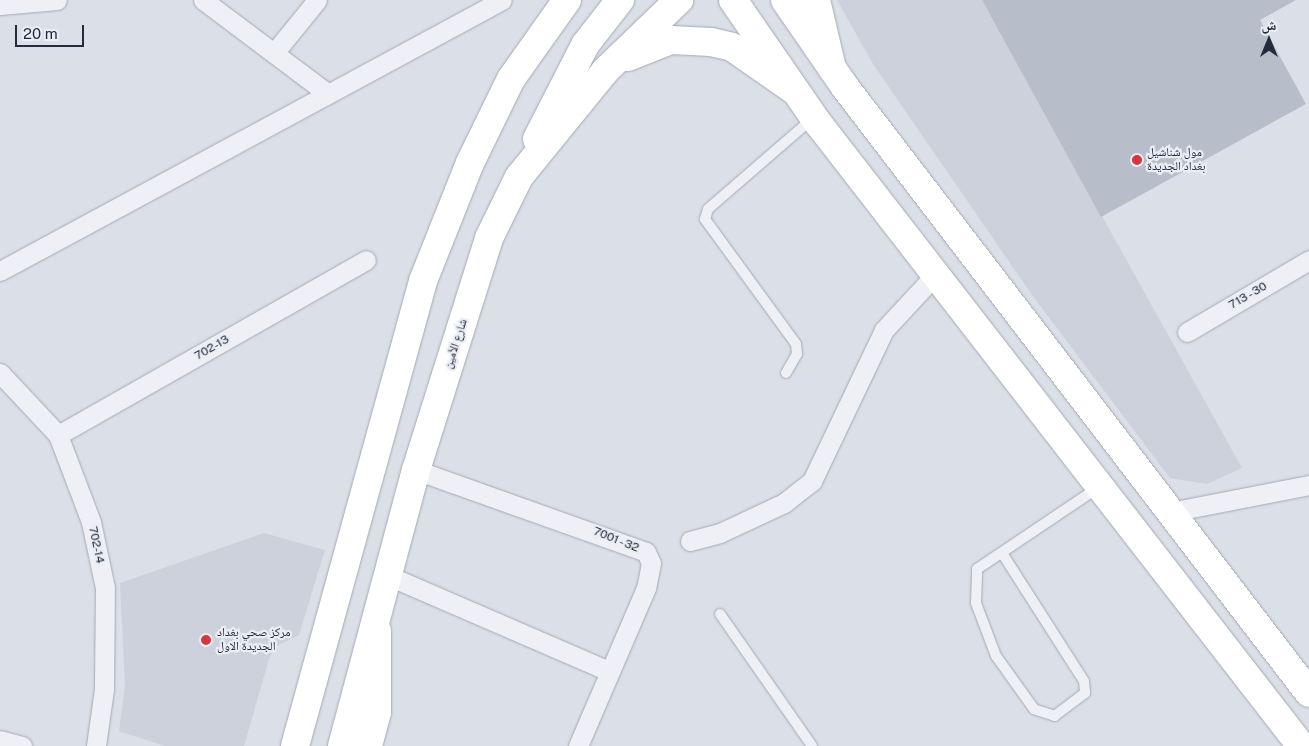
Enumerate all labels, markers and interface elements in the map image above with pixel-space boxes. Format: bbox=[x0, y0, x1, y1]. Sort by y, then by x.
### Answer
scale bar bbox=[18, 15, 86, 47]
north arrow bbox=[1244, 15, 1294, 65]
text: ش bbox=[1262, 17, 1276, 33]
text: 20 m bbox=[23, 25, 58, 42]
place label: مول شناشيل بغداد الجديدة bbox=[1147, 146, 1205, 174]
marker: مول شناشيل بغداد الجديدة bbox=[1131, 154, 1143, 166]
street label: 713 - 30 bbox=[1225, 278, 1271, 314]
street label: شارع الأمين bbox=[441, 317, 471, 371]
street label: 702-13 bbox=[192, 332, 232, 364]
street label: 7001 - 32 bbox=[589, 524, 643, 556]
street label: 702-14 bbox=[85, 525, 107, 565]
place label: مركز صحي بغداد الجديدة الاول bbox=[217, 626, 290, 654]
marker: مركز صحي بغداد الجديدة الاول bbox=[199, 633, 213, 647]

